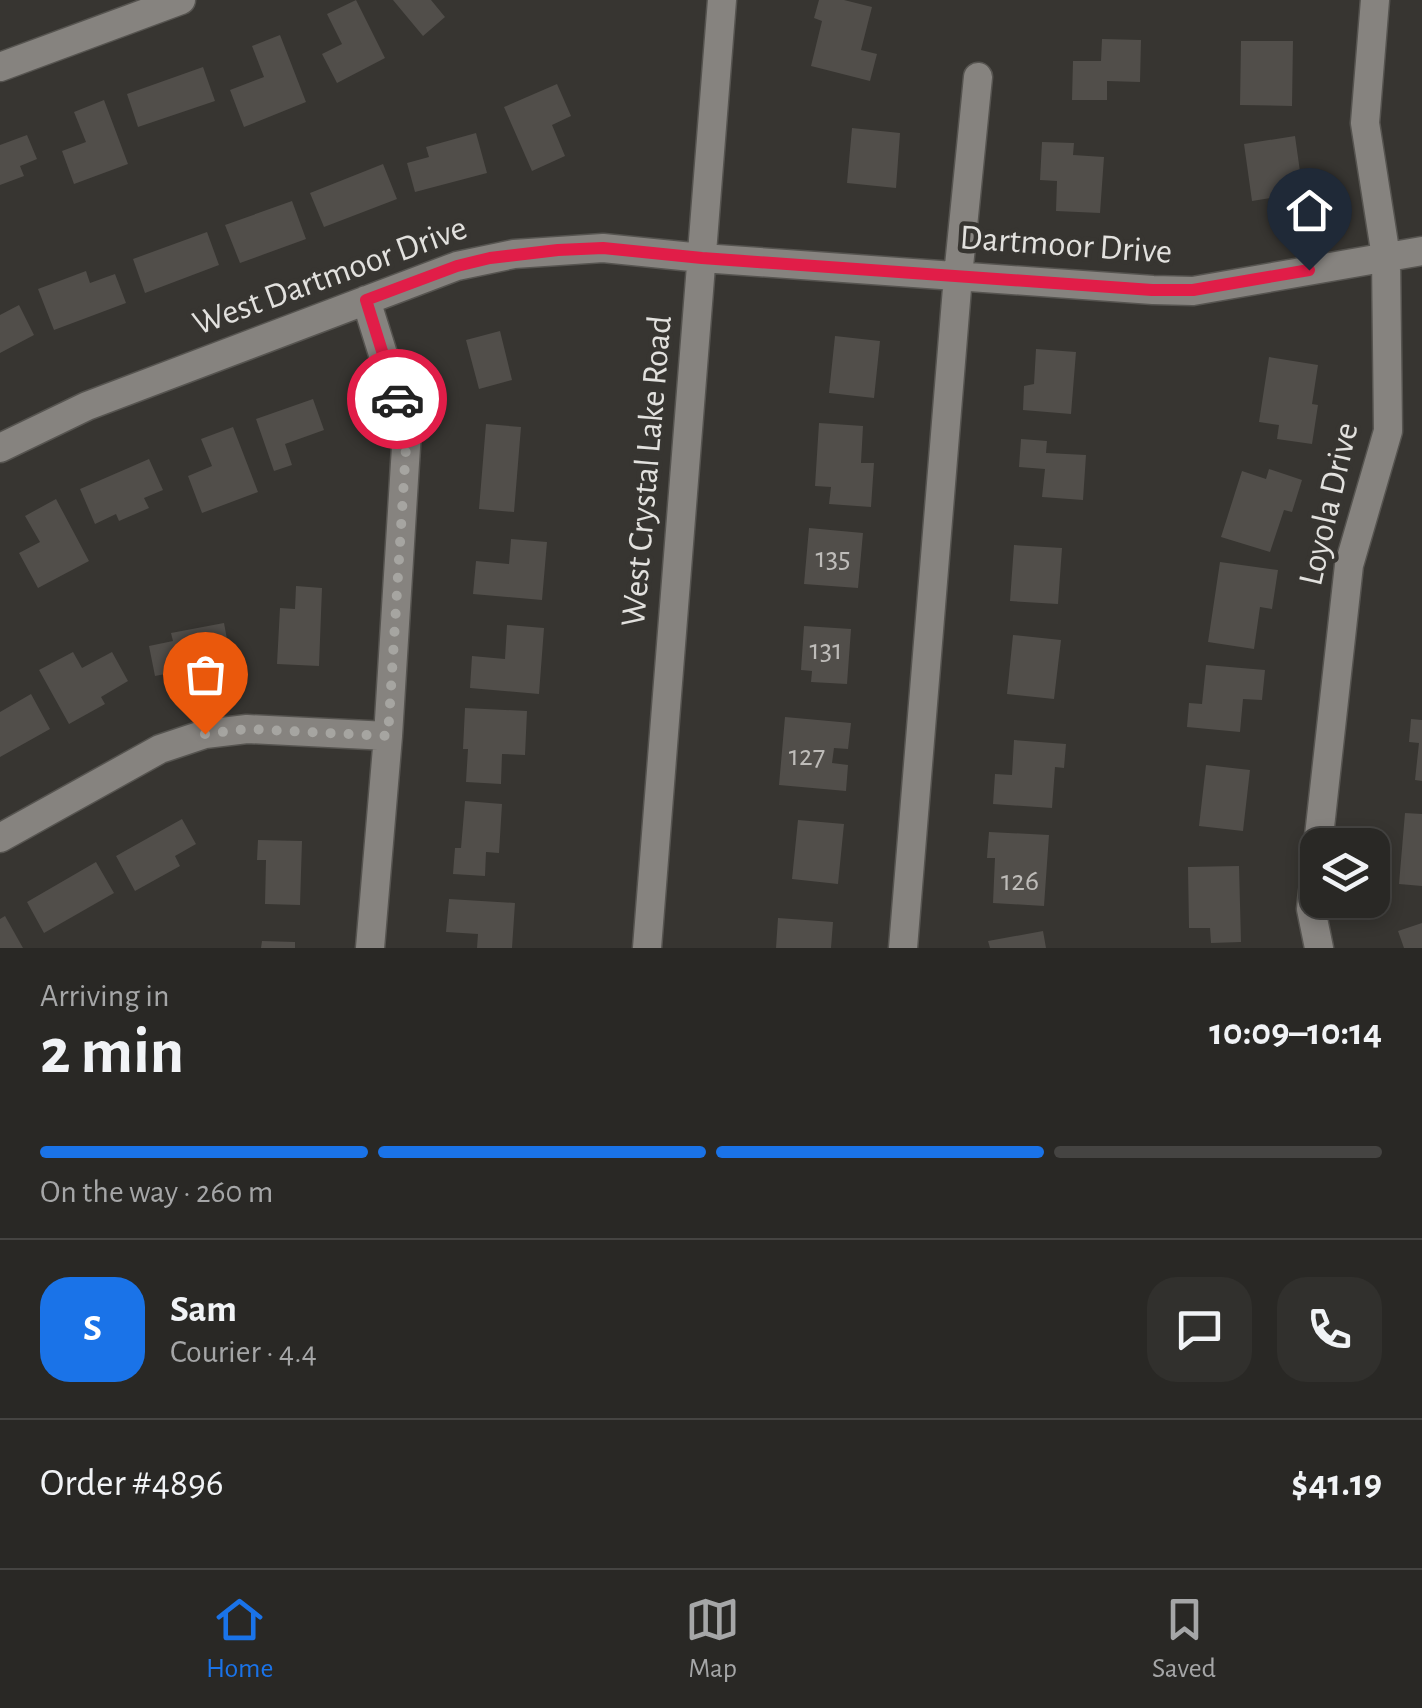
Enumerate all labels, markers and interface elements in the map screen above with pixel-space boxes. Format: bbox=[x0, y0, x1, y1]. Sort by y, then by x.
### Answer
pin bbox=[1267, 168, 1352, 271]
icon: home bbox=[1282, 183, 1337, 238]
street label: West Dartmoor Drive bbox=[188, 210, 472, 342]
street label: Dartmoor Drive bbox=[959, 220, 1173, 270]
street label: West Crystal Lake Road bbox=[616, 314, 678, 628]
courier bbox=[347, 349, 447, 449]
icon: car bbox=[370, 372, 425, 427]
street label: Loyola Drive bbox=[1293, 419, 1365, 589]
house number: 135 bbox=[815, 543, 851, 573]
pin bbox=[163, 632, 248, 735]
house number: 131 bbox=[810, 635, 843, 665]
icon: bag bbox=[178, 647, 233, 702]
house number: 127 bbox=[789, 741, 825, 771]
map controls bbox=[1300, 828, 1390, 918]
button: layers bbox=[1300, 828, 1390, 918]
house number: 126 bbox=[1001, 866, 1039, 896]
text: Arriving in bbox=[40, 980, 169, 1012]
text: 10:09–10:14 bbox=[1209, 1014, 1382, 1052]
text: 2 min bbox=[40, 1020, 184, 1085]
text: On the way · 260 m bbox=[40, 1176, 273, 1208]
button: chat bbox=[1147, 1277, 1252, 1382]
button: phone bbox=[1277, 1277, 1382, 1382]
text: Sam bbox=[170, 1291, 237, 1329]
text: S bbox=[83, 1310, 102, 1348]
text: Courier · 4.4 bbox=[170, 1336, 317, 1368]
text: Order #4896 bbox=[40, 1465, 224, 1503]
text: $41.19 bbox=[1291, 1465, 1382, 1503]
tab: Home bbox=[206, 1592, 273, 1686]
tab: Map bbox=[685, 1592, 740, 1686]
tab: Saved bbox=[1152, 1592, 1216, 1686]

